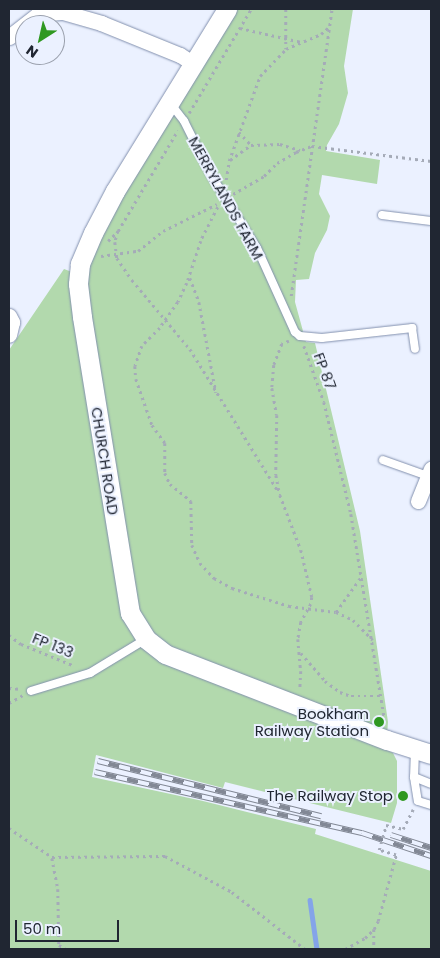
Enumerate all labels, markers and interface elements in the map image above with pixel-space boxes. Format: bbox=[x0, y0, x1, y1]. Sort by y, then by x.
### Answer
north arrow bbox=[15, 15, 65, 65]
text: N bbox=[22, 40, 42, 63]
street label: MERRYLANDS FARM bbox=[185, 133, 267, 263]
street label: FP 87 bbox=[310, 350, 340, 392]
street label: CHURCH ROAD bbox=[88, 406, 122, 516]
street label: FP 133 bbox=[30, 629, 76, 661]
place label: Bookham Railway Station bbox=[255, 704, 369, 739]
marker: Bookham Railway Station bbox=[373, 716, 385, 728]
place label: The Railway Stop bbox=[266, 787, 393, 805]
marker: The Railway Stop bbox=[397, 790, 409, 802]
scale bar bbox=[18, 910, 121, 942]
text: 50 m bbox=[23, 918, 61, 939]

